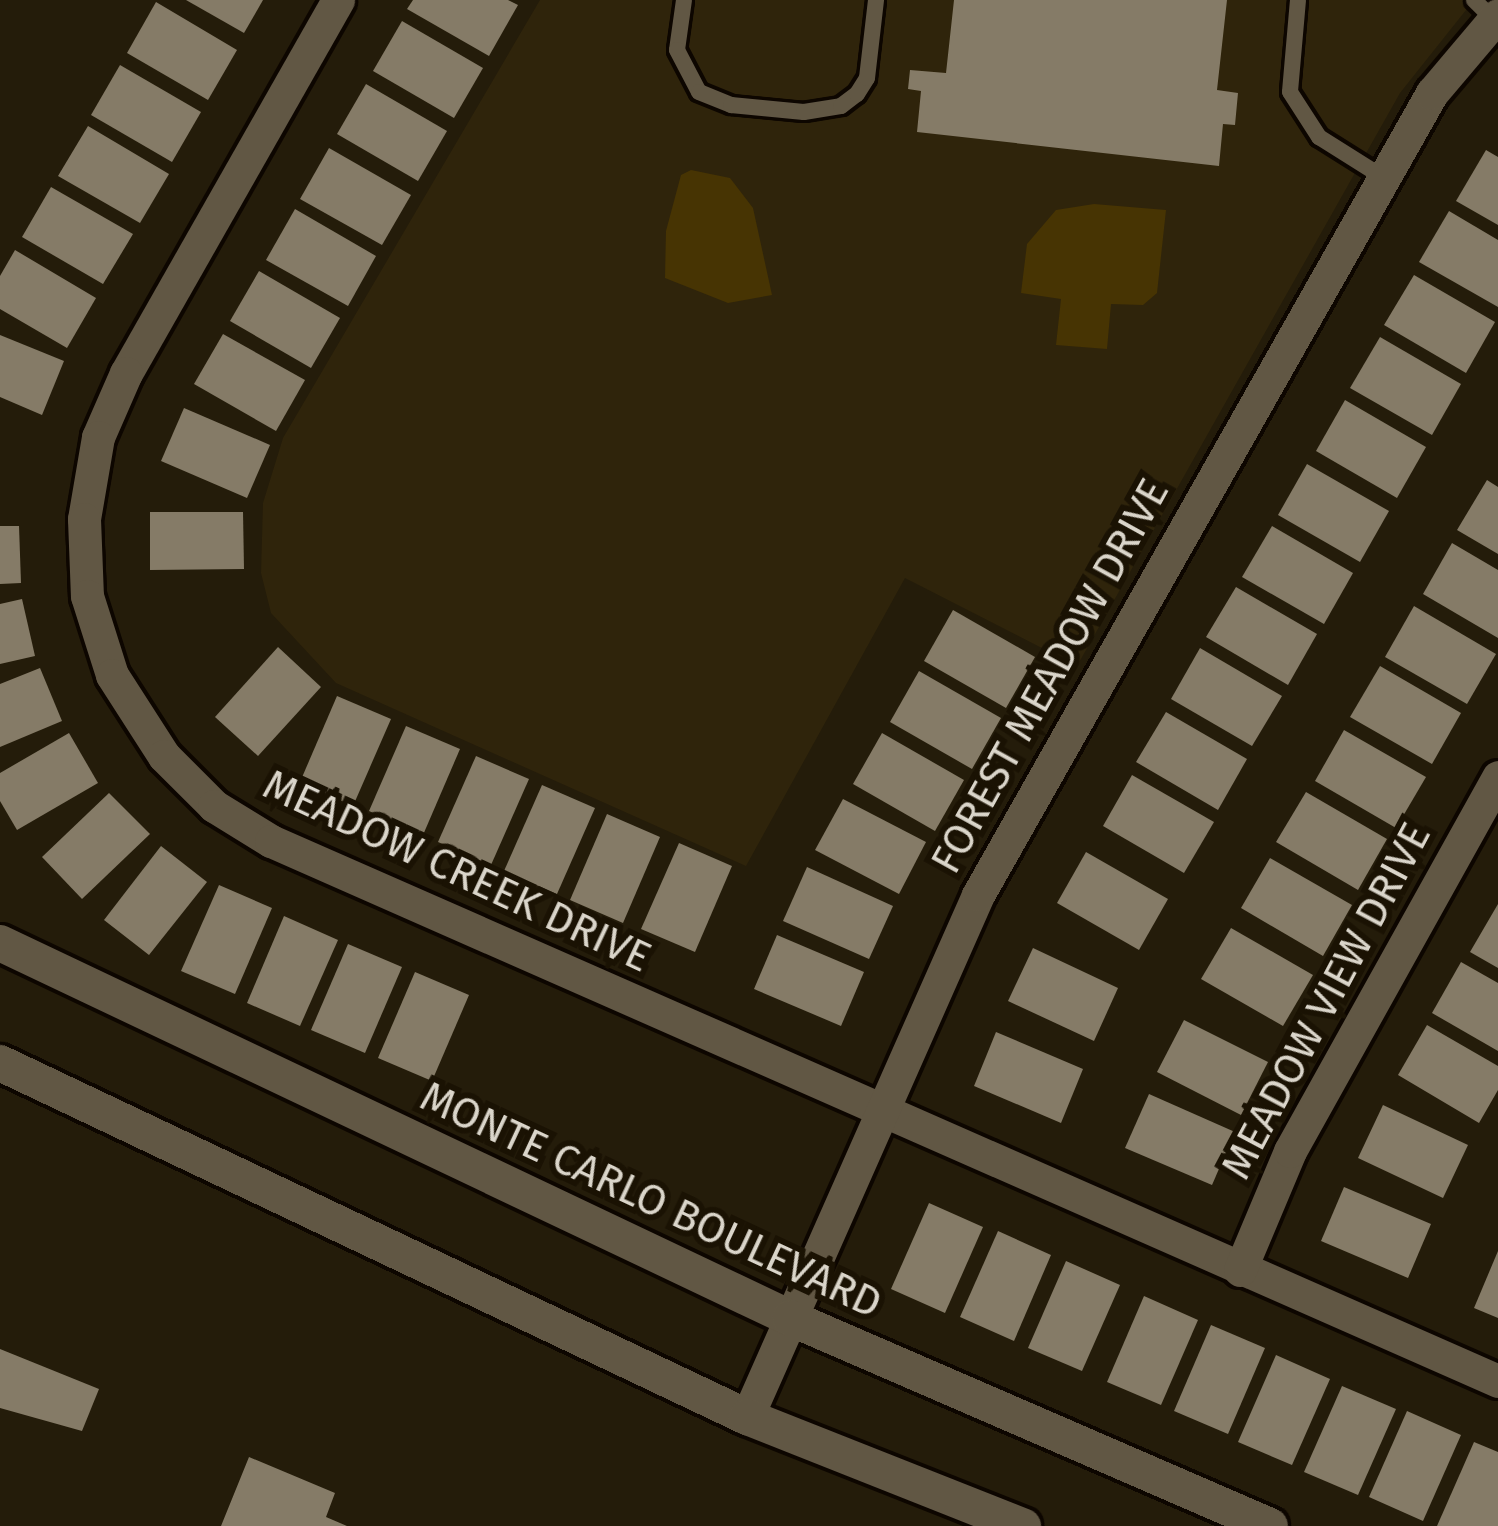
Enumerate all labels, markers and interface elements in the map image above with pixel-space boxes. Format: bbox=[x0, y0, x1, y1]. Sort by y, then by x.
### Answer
street label: FOREST MEADOW DRIVE bbox=[921, 470, 1179, 882]
street label: MEADOW CREEK DRIVE bbox=[255, 759, 659, 983]
street label: MEADOW VIEW DRIVE bbox=[1211, 814, 1441, 1188]
street label: MONTE CARLO BOULEVARD bbox=[413, 1071, 889, 1329]

